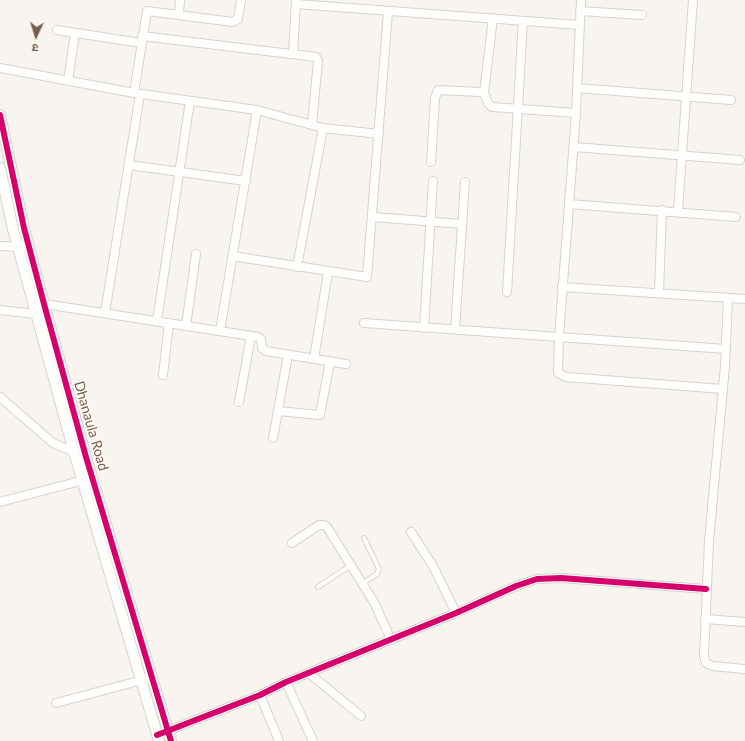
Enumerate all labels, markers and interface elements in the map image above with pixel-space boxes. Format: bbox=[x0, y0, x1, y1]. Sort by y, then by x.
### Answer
north arrow bbox=[16, 16, 56, 56]
text: उ bbox=[31, 42, 39, 55]
street label: Dhanaula Road bbox=[70, 379, 112, 473]

